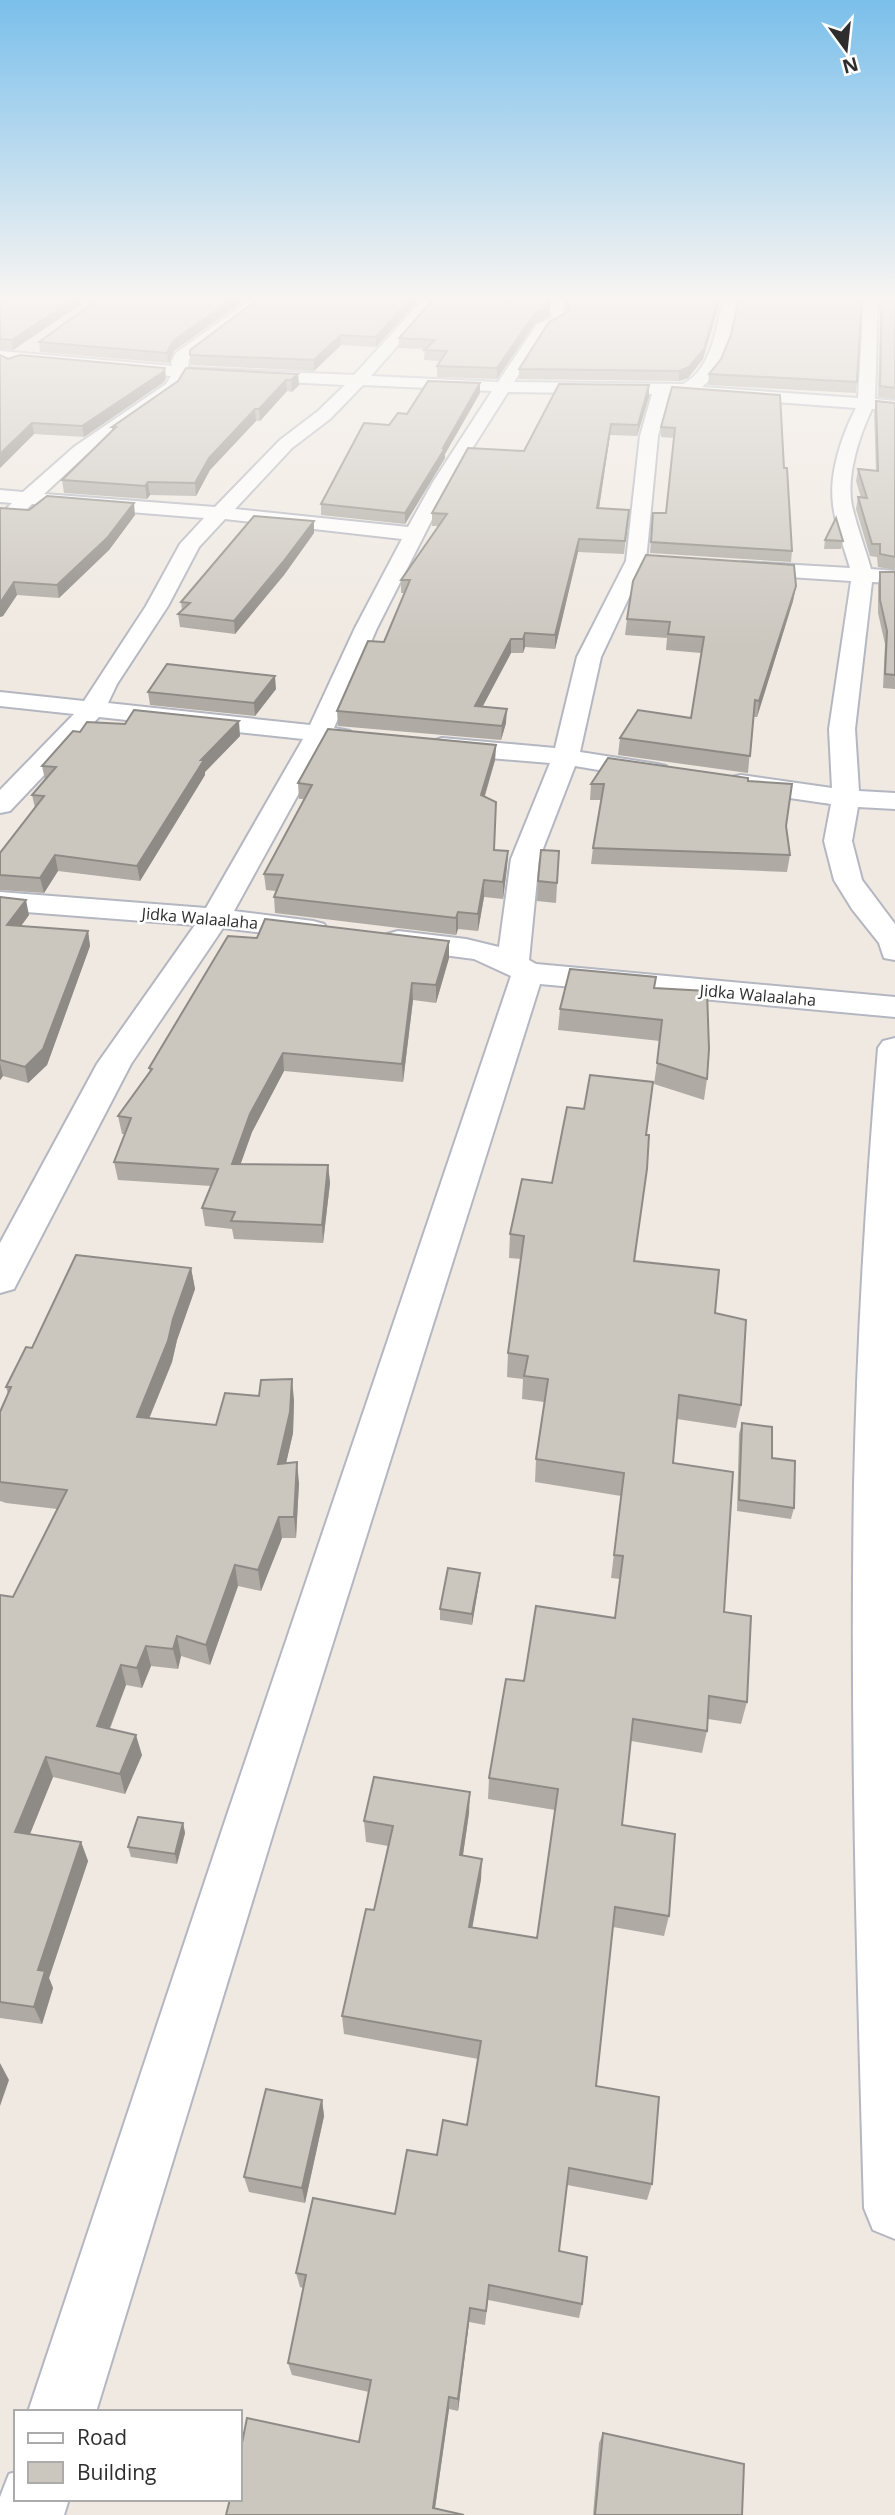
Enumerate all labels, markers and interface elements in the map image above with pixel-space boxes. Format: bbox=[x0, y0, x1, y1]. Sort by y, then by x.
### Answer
north arrow bbox=[811, 14, 881, 84]
text: N bbox=[840, 51, 861, 80]
street label: Jidka Walaalaha bbox=[139, 902, 259, 934]
street label: Jidka Walaalaha bbox=[697, 979, 817, 1011]
legend bbox=[14, 2410, 242, 2501]
text: Road bbox=[77, 2423, 127, 2451]
text: Building bbox=[77, 2458, 156, 2486]

